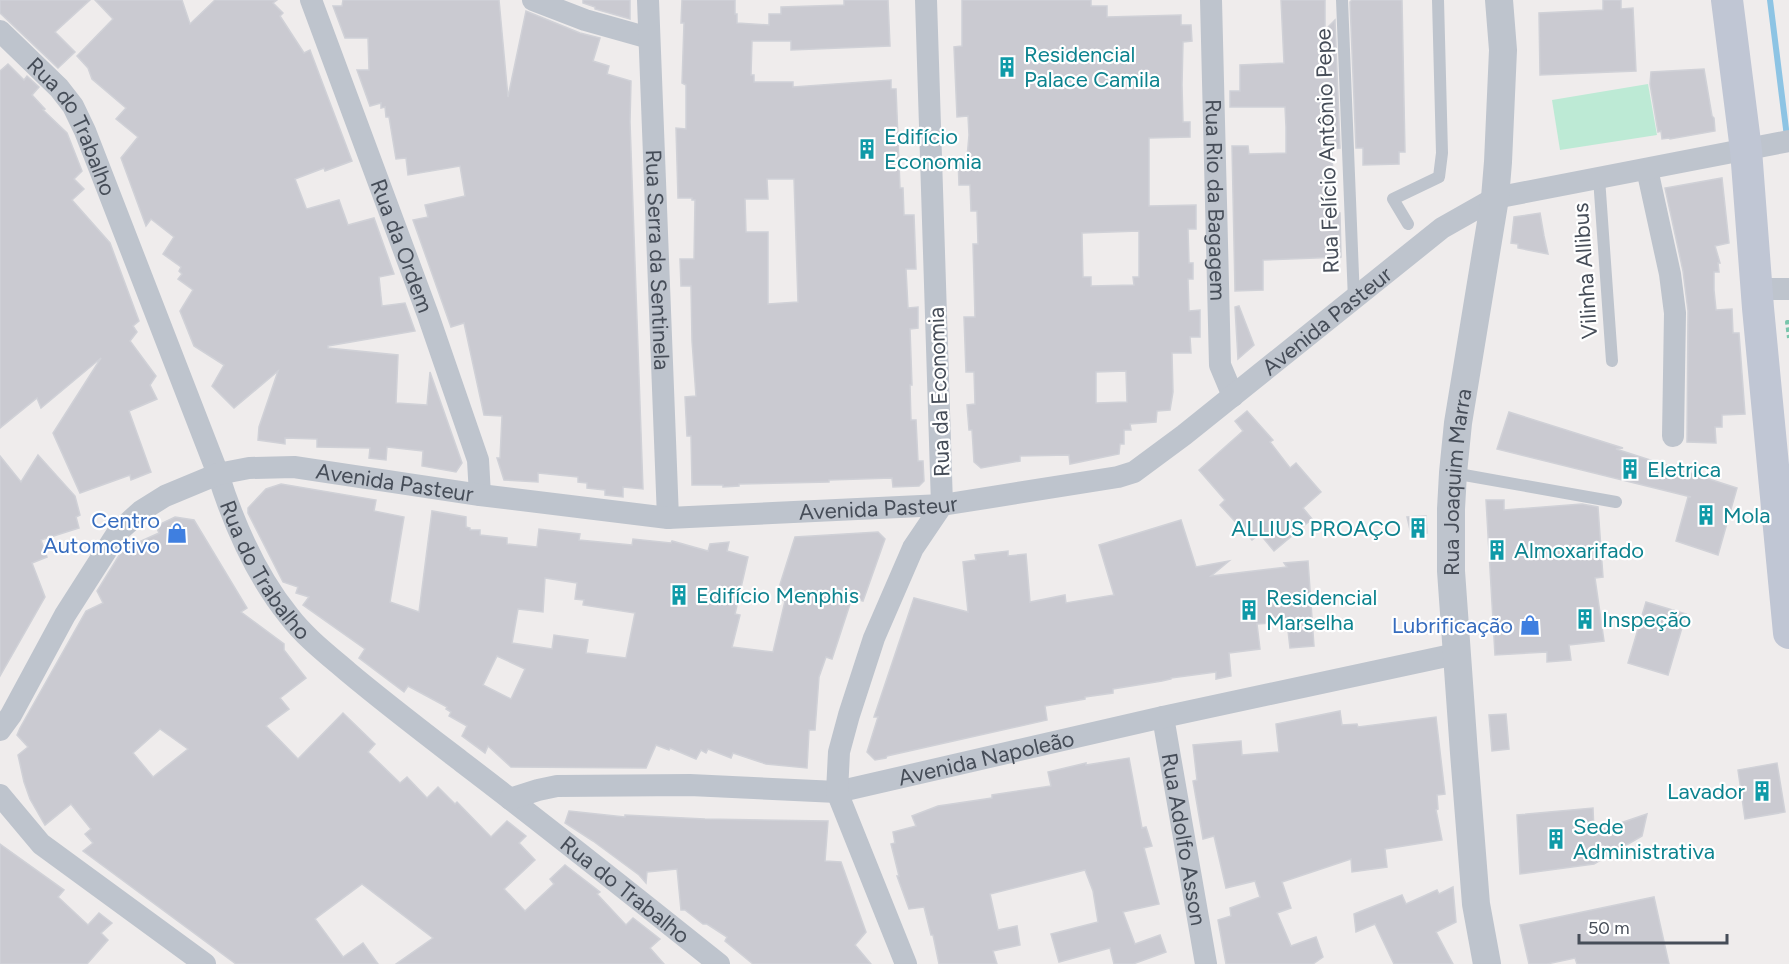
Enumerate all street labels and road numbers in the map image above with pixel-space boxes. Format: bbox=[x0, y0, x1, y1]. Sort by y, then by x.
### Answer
street label: Rua Felício Antônio Pepe bbox=[1309, 28, 1345, 274]
street label: Rua do Trabalho bbox=[22, 51, 122, 200]
street label: Rua Rio da Bagagem bbox=[1200, 99, 1232, 301]
street label: Rua Serra da Sentinela bbox=[640, 149, 676, 371]
street label: Rua da Ordem bbox=[365, 175, 439, 316]
street label: Vilinha Allibus bbox=[1567, 202, 1603, 340]
street label: Avenida Pasteur bbox=[1256, 260, 1397, 381]
street label: Rua da Economia bbox=[923, 307, 955, 477]
street label: Rua Joaquim Marra bbox=[1438, 386, 1477, 576]
street label: Avenida Pasteur bbox=[314, 457, 476, 507]
street label: Avenida Pasteur bbox=[798, 489, 960, 525]
street label: Rua do Trabalho bbox=[214, 497, 316, 645]
street label: Avenida Napoleão bbox=[896, 724, 1077, 791]
street label: Rua Adolfo Asson bbox=[1156, 751, 1213, 928]
street label: Rua do Trabalho bbox=[555, 830, 695, 949]

